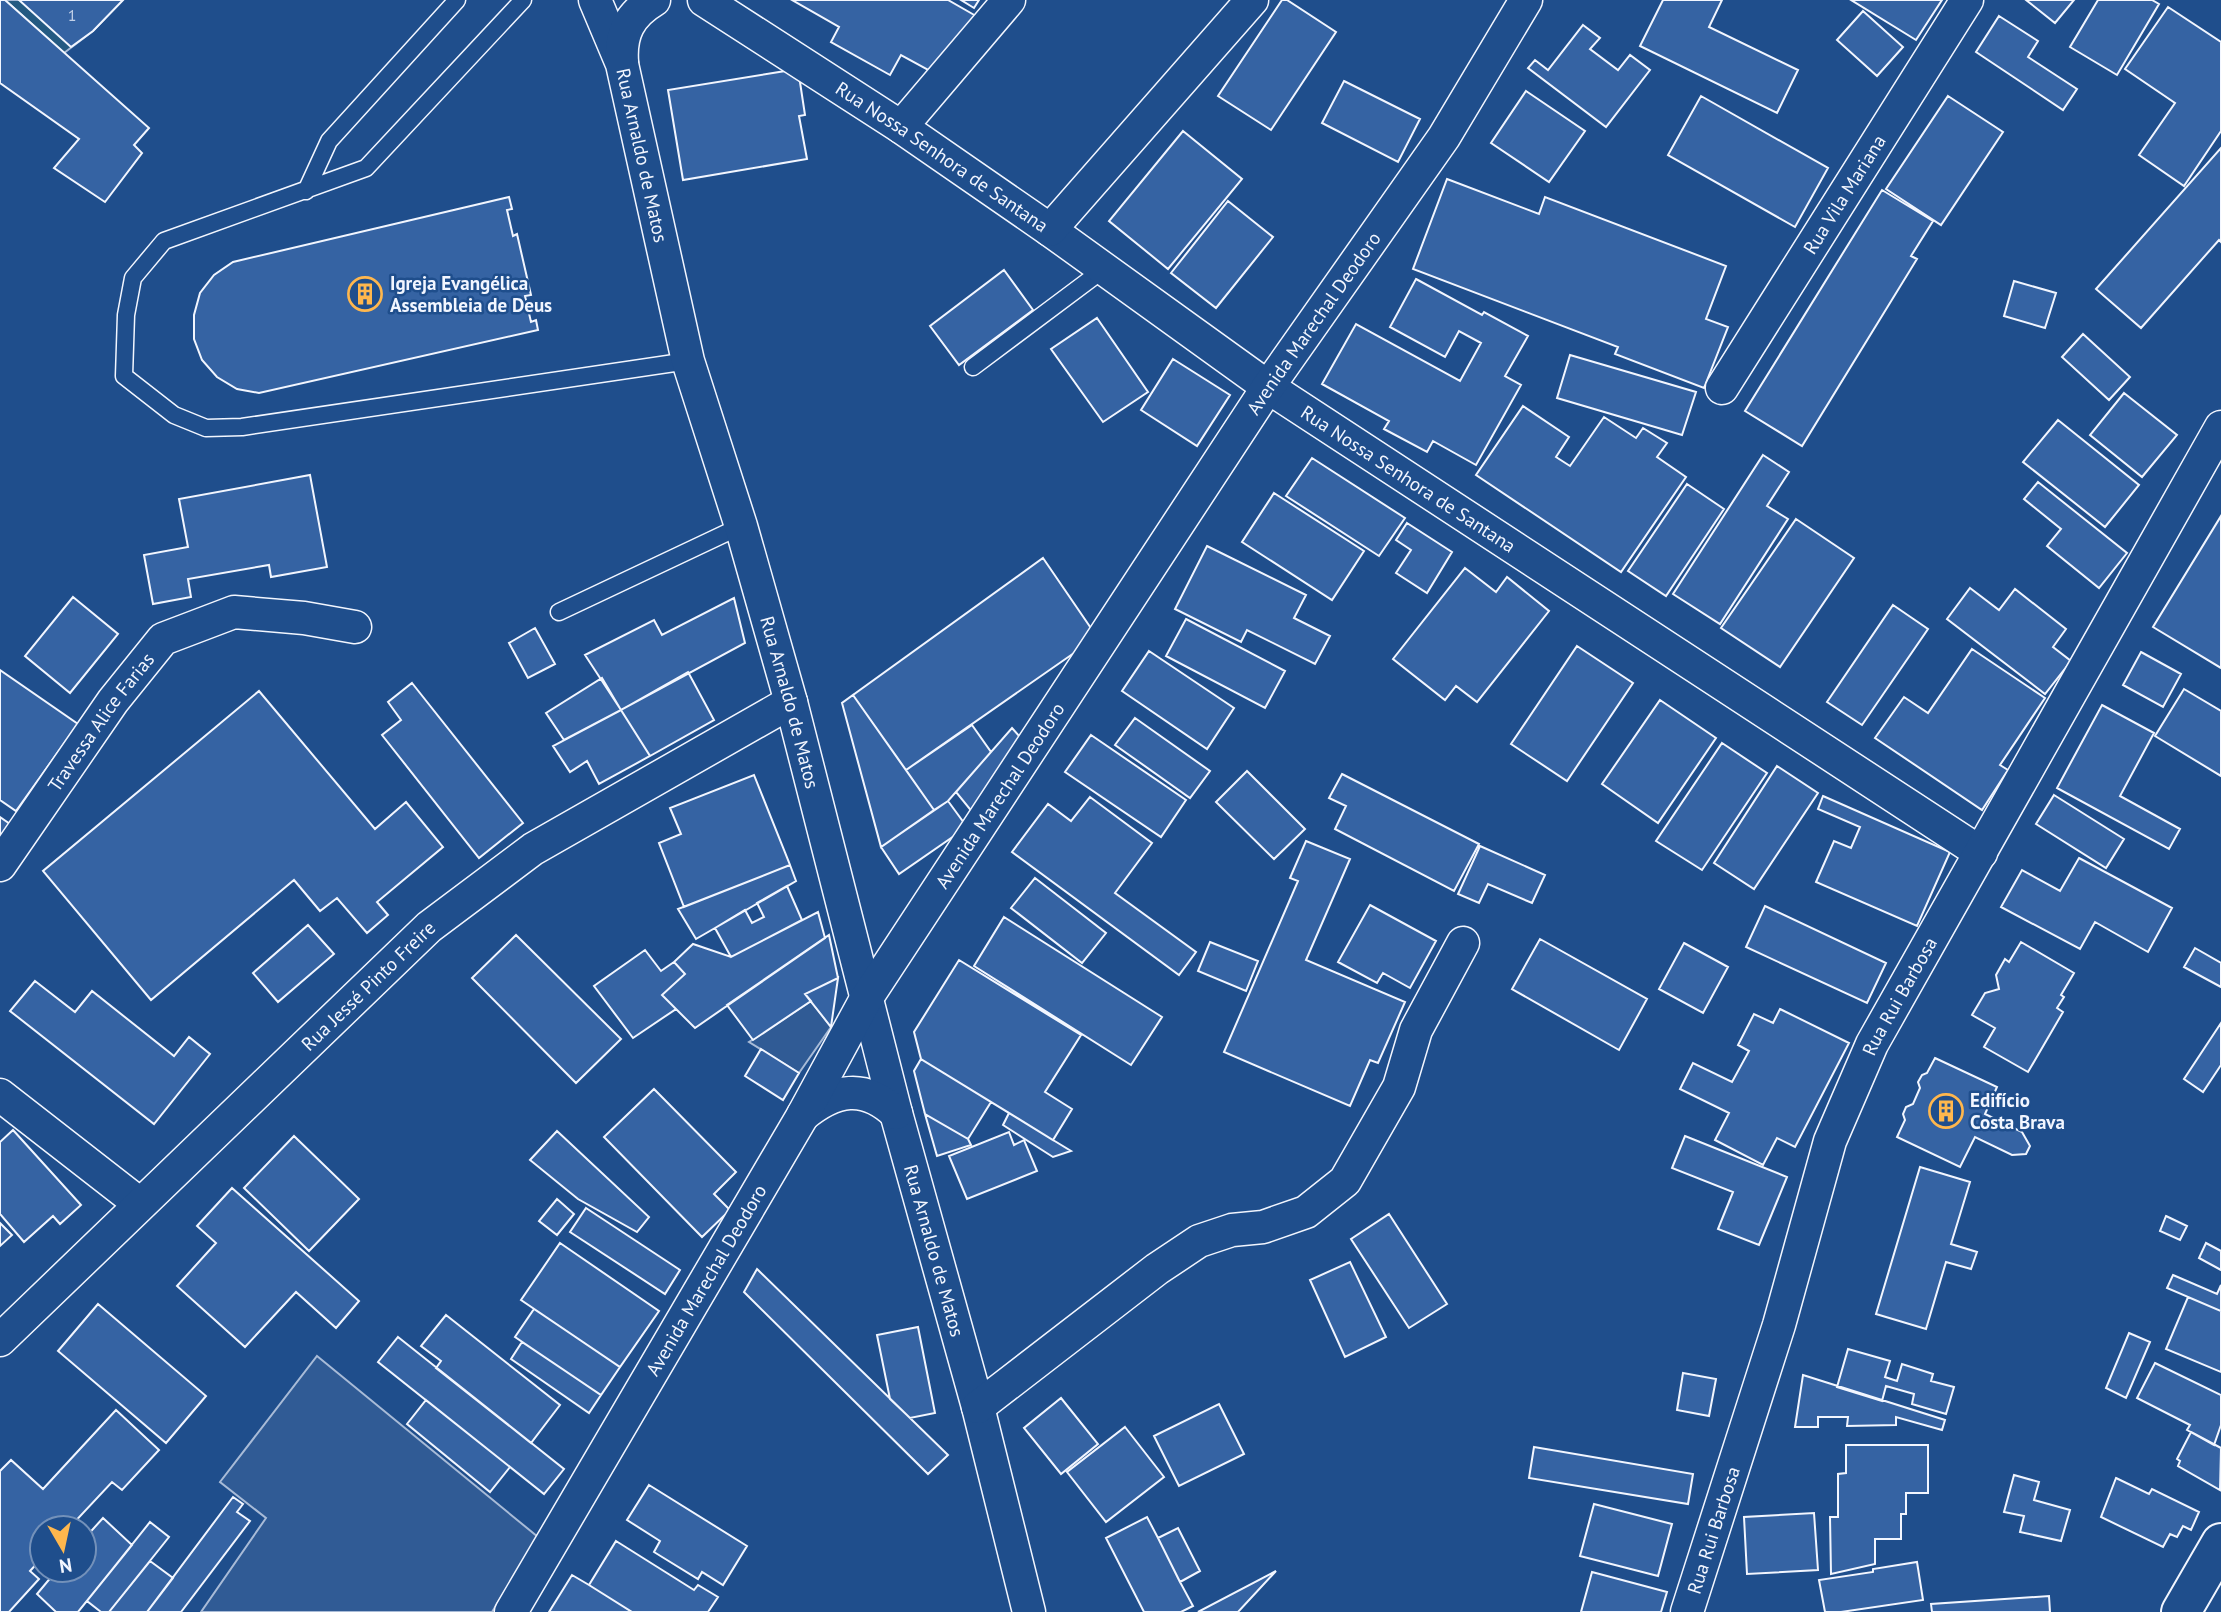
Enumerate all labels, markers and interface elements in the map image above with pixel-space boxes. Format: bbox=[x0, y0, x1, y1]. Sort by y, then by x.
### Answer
house number: 1 bbox=[68, 5, 76, 25]
street label: Rua Arnaldo de Matos bbox=[611, 66, 673, 245]
street label: Rua Nossa Senhora de Santana bbox=[831, 76, 1053, 237]
street label: Rua Vila Mariana bbox=[1798, 130, 1891, 259]
street label: Avenida Marechal Deodoro bbox=[1241, 227, 1386, 419]
place label: Igreja Evangélica Assembleia de Deus bbox=[390, 271, 552, 317]
building icon: Igreja Evangélica Assembleia de Deus bbox=[346, 275, 384, 313]
street label: Rua Nossa Senhora de Santana bbox=[1297, 400, 1520, 558]
street label: Rua Arnaldo de Matos bbox=[755, 613, 825, 791]
street label: Travessa Alice Farias bbox=[42, 648, 159, 796]
street label: Avenida Marechal Deodoro bbox=[930, 698, 1070, 893]
street label: Rua Jessé Pinto Freire bbox=[296, 916, 440, 1055]
street label: Rua Rui Barbosa bbox=[1857, 933, 1942, 1059]
place label: Edifício Costa Brava bbox=[1970, 1088, 2065, 1134]
building icon: Edifício Costa Brava bbox=[1927, 1092, 1965, 1130]
street label: Rua Arnaldo de Matos bbox=[899, 1162, 970, 1339]
street label: Avenida Marechal Deodoro bbox=[640, 1180, 772, 1380]
street label: Rua Rui Barbosa bbox=[1682, 1463, 1745, 1597]
north arrow bbox=[28, 1514, 98, 1584]
text: N bbox=[58, 1553, 74, 1579]

